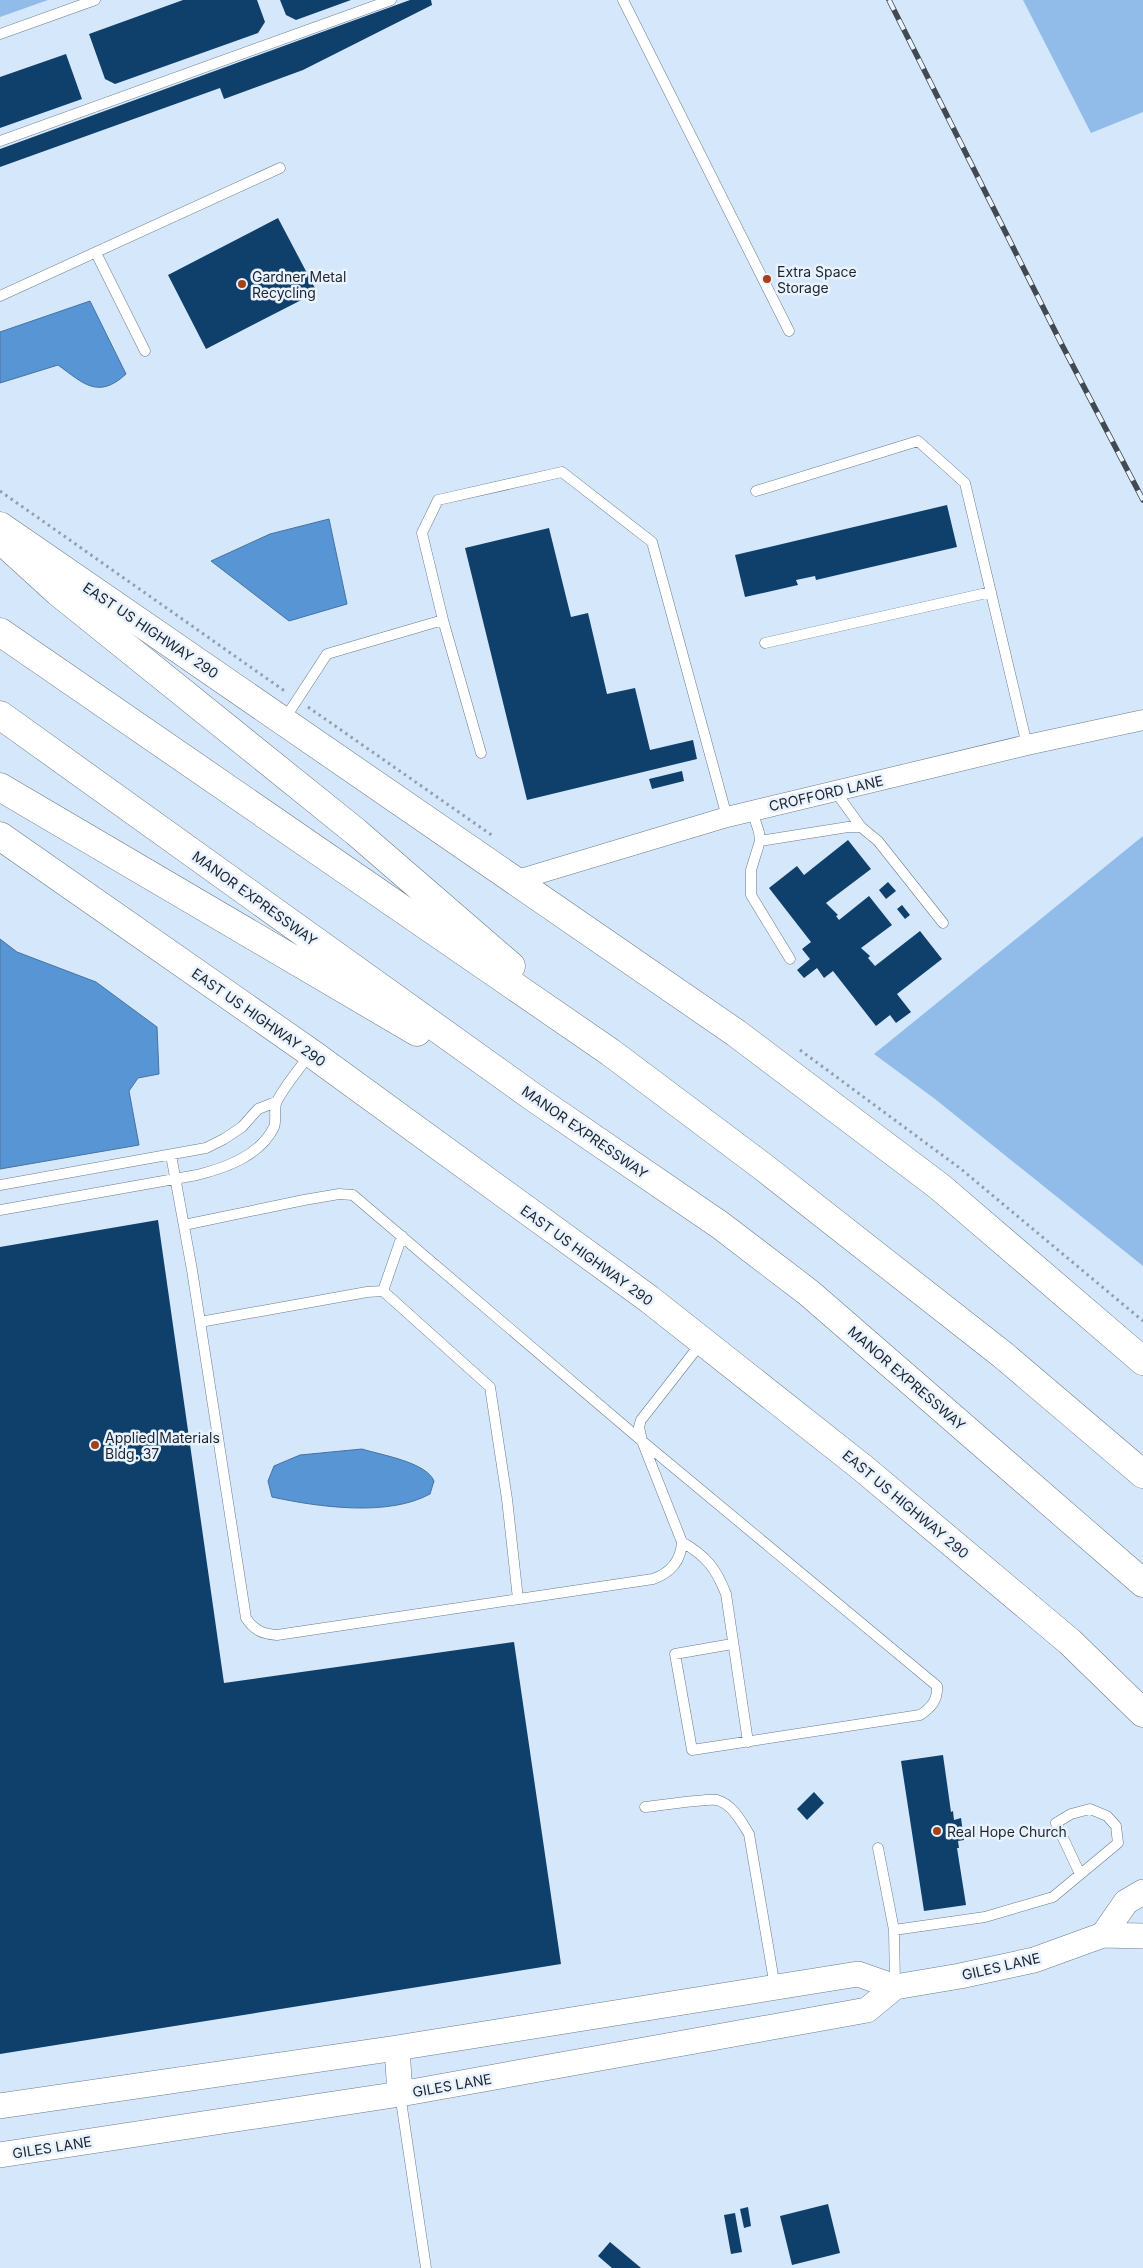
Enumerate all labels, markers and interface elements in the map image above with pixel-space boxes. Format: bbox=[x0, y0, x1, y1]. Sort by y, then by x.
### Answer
place label: Extra Space Storage bbox=[777, 263, 857, 296]
place label: Gardner Metal Recycling bbox=[252, 268, 346, 301]
marker: Extra Space Storage bbox=[761, 273, 773, 285]
marker: Gardner Metal Recycling bbox=[236, 278, 248, 290]
street label: EAST US HIGHWAY 290 bbox=[80, 578, 222, 682]
street label: CROFFORD LANE bbox=[767, 772, 885, 814]
street label: MANOR EXPRESSWAY bbox=[189, 847, 321, 949]
street label: EAST US HIGHWAY 290 bbox=[189, 964, 329, 1070]
street label: MANOR EXPRESSWAY bbox=[519, 1082, 652, 1182]
street label: EAST US HIGHWAY 290 bbox=[517, 1201, 657, 1309]
street label: MANOR EXPRESSWAY bbox=[845, 1322, 970, 1434]
place label: Applied Materials Bldg. 37 bbox=[105, 1429, 220, 1462]
marker: Applied Materials Bldg. 37 bbox=[89, 1439, 101, 1451]
street label: EAST US HIGHWAY 290 bbox=[839, 1446, 973, 1562]
place label: Real Hope Church bbox=[947, 1823, 1067, 1840]
marker: Real Hope Church bbox=[931, 1825, 943, 1837]
street label: GILES LANE bbox=[960, 1949, 1042, 1983]
street label: GILES LANE bbox=[411, 2070, 493, 2100]
street label: GILES LANE bbox=[11, 2132, 93, 2162]

